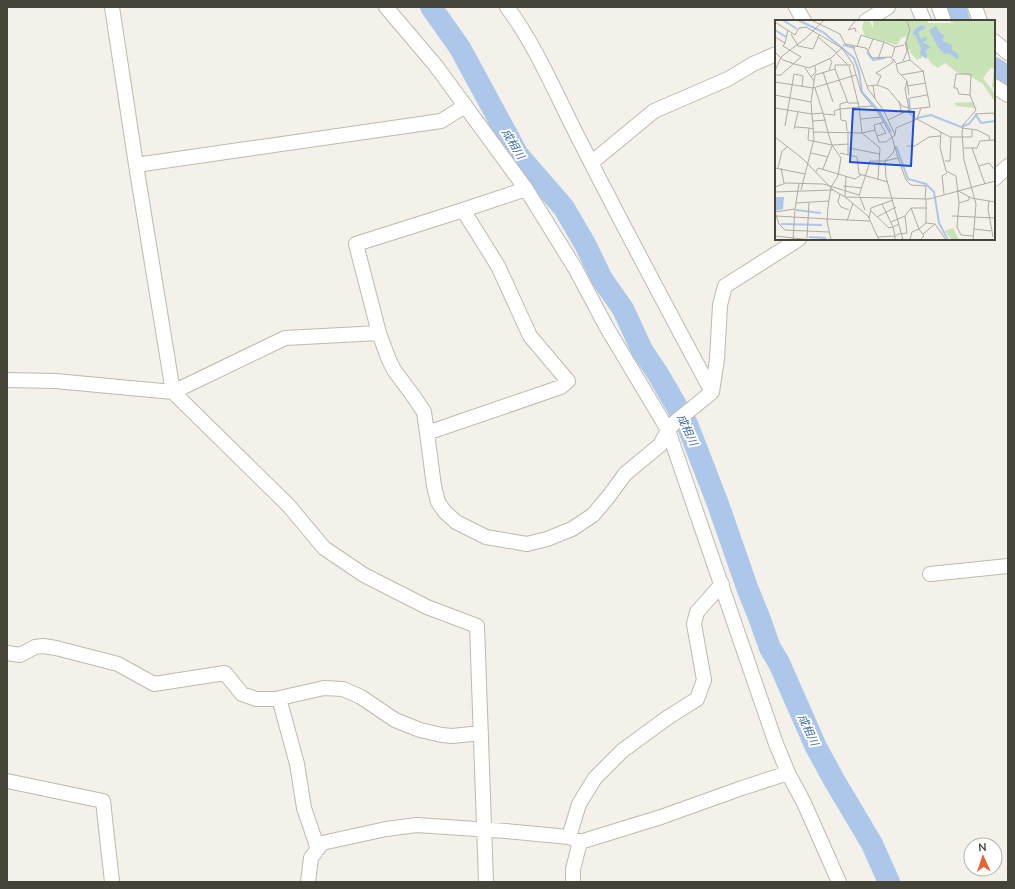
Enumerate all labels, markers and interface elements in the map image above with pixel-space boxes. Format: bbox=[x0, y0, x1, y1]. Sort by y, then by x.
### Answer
inset map bbox=[775, 20, 995, 240]
water label: 成相川 bbox=[498, 126, 528, 163]
water label: 成相川 bbox=[673, 412, 701, 449]
water label: 成相川 bbox=[794, 712, 822, 749]
north arrow bbox=[963, 837, 1003, 877]
text: N bbox=[978, 840, 987, 855]

